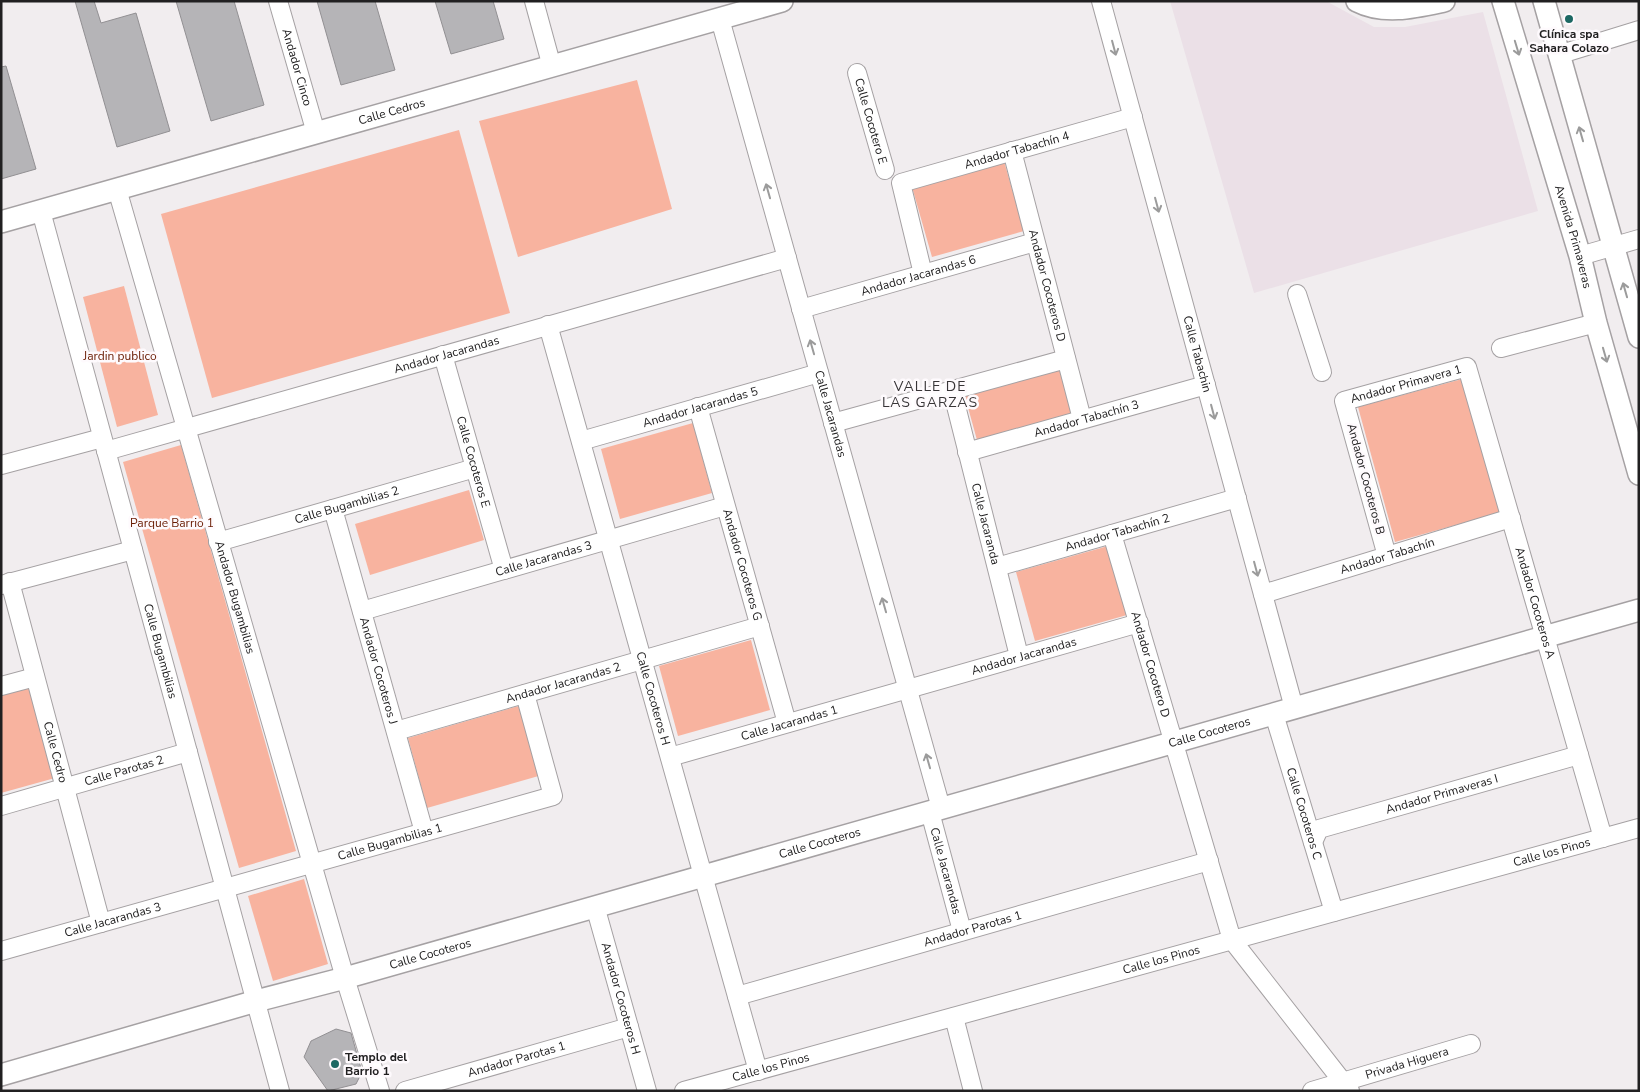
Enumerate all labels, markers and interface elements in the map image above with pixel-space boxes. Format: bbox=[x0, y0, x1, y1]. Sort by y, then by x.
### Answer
marker: Clínica spa Sahara Colazo bbox=[1563, 13, 1575, 25]
place label: Clínica spa Sahara Colazo bbox=[1529, 26, 1609, 56]
street label: Andador Cinco bbox=[278, 27, 316, 108]
one-way arrow bbox=[1110, 40, 1119, 56]
one-way arrow bbox=[1513, 40, 1523, 56]
street label: Calle Cocotero E bbox=[851, 76, 891, 166]
street label: Calle Cedros bbox=[356, 94, 427, 128]
one-way arrow bbox=[1575, 127, 1585, 143]
street label: Andador Tabachín 4 bbox=[962, 128, 1071, 173]
one-way arrow bbox=[763, 183, 772, 199]
street label: Avenida Primaveras bbox=[1551, 183, 1596, 290]
one-way arrow bbox=[1152, 197, 1162, 213]
street label: Andador Cocoteros D bbox=[1025, 228, 1070, 344]
street label: Andador Jacarandas 6 bbox=[859, 251, 978, 299]
one-way arrow bbox=[1620, 283, 1630, 299]
street label: Calle Tabachin bbox=[1179, 314, 1215, 394]
street label: Andador Jacarandas bbox=[392, 332, 501, 377]
one-way arrow bbox=[807, 340, 816, 356]
one-way arrow bbox=[1601, 347, 1611, 363]
park label: Jardin publico bbox=[82, 348, 157, 364]
street label: Andador Primavera 1 bbox=[1348, 361, 1463, 407]
street label: Calle Jacarandas bbox=[811, 369, 850, 459]
district label: VALLE DE LAS GARZAS bbox=[882, 377, 978, 412]
street label: Andador Jacarandas 5 bbox=[641, 383, 760, 431]
street label: Andador Tabachín 3 bbox=[1032, 396, 1141, 441]
one-way arrow bbox=[1209, 404, 1219, 420]
street label: Calle Cocoteros E bbox=[453, 414, 494, 509]
street label: Andador Cocoteros B bbox=[1343, 422, 1389, 536]
street label: Calle Jacaranda bbox=[968, 481, 1004, 566]
street label: Calle Bugambilias 2 bbox=[293, 482, 401, 528]
street label: Andador Cocoteros G bbox=[719, 507, 766, 623]
street label: Andador Tabachín 2 bbox=[1063, 510, 1171, 555]
park label: Parque Barrio 1 bbox=[130, 515, 214, 531]
street label: Andador Tabachín bbox=[1338, 534, 1437, 578]
street label: Calle Jacarandas 3 bbox=[493, 537, 594, 580]
street label: Andador Bugambilias bbox=[211, 539, 259, 656]
street label: Andador Cocoteros A bbox=[1511, 545, 1559, 661]
one-way arrow bbox=[1252, 561, 1261, 577]
one-way arrow bbox=[879, 597, 888, 613]
street label: Calle Bugambilias bbox=[140, 602, 181, 701]
street label: Andador Cocotero D bbox=[1127, 609, 1174, 719]
street label: Andador Cocoteros J bbox=[356, 615, 401, 726]
street label: Andador Jacarandas bbox=[969, 633, 1079, 679]
street label: Calle Cocoteros H bbox=[632, 650, 674, 747]
street label: Andador Jacarandas 2 bbox=[504, 659, 623, 707]
street label: Calle Jacarandas 1 bbox=[739, 702, 839, 744]
street label: Calle Cocoteros bbox=[1166, 713, 1252, 751]
street label: Calle Cedro bbox=[40, 720, 71, 785]
street label: Calle Parotas 2 bbox=[82, 751, 166, 790]
one-way arrow bbox=[922, 754, 932, 770]
street label: Calle Cocoteros C bbox=[1283, 765, 1326, 862]
street label: Andador Primaveras I bbox=[1384, 770, 1500, 818]
street label: Calle Bugambilias 1 bbox=[336, 819, 444, 864]
street label: Calle Cocoteros bbox=[777, 824, 863, 862]
street label: Calle Jacarandas bbox=[926, 826, 965, 916]
street label: Calle los Pinos bbox=[1511, 834, 1592, 870]
street label: Calle Jacarandas 3 bbox=[62, 898, 163, 941]
street label: Andador Parotas 1 bbox=[922, 907, 1023, 950]
street label: Calle Cocoteros bbox=[387, 934, 473, 973]
street label: Andador Cocoteros H bbox=[598, 940, 644, 1056]
street label: Calle los Pinos bbox=[1121, 941, 1202, 978]
street label: Andador Parotas 1 bbox=[466, 1038, 567, 1081]
street label: Privada Higuera bbox=[1363, 1043, 1451, 1083]
place label: Templo del Barrio 1 bbox=[345, 1049, 407, 1079]
street label: Calle los Pinos bbox=[730, 1049, 811, 1085]
marker: Templo del Barrio 1 bbox=[329, 1058, 341, 1070]

